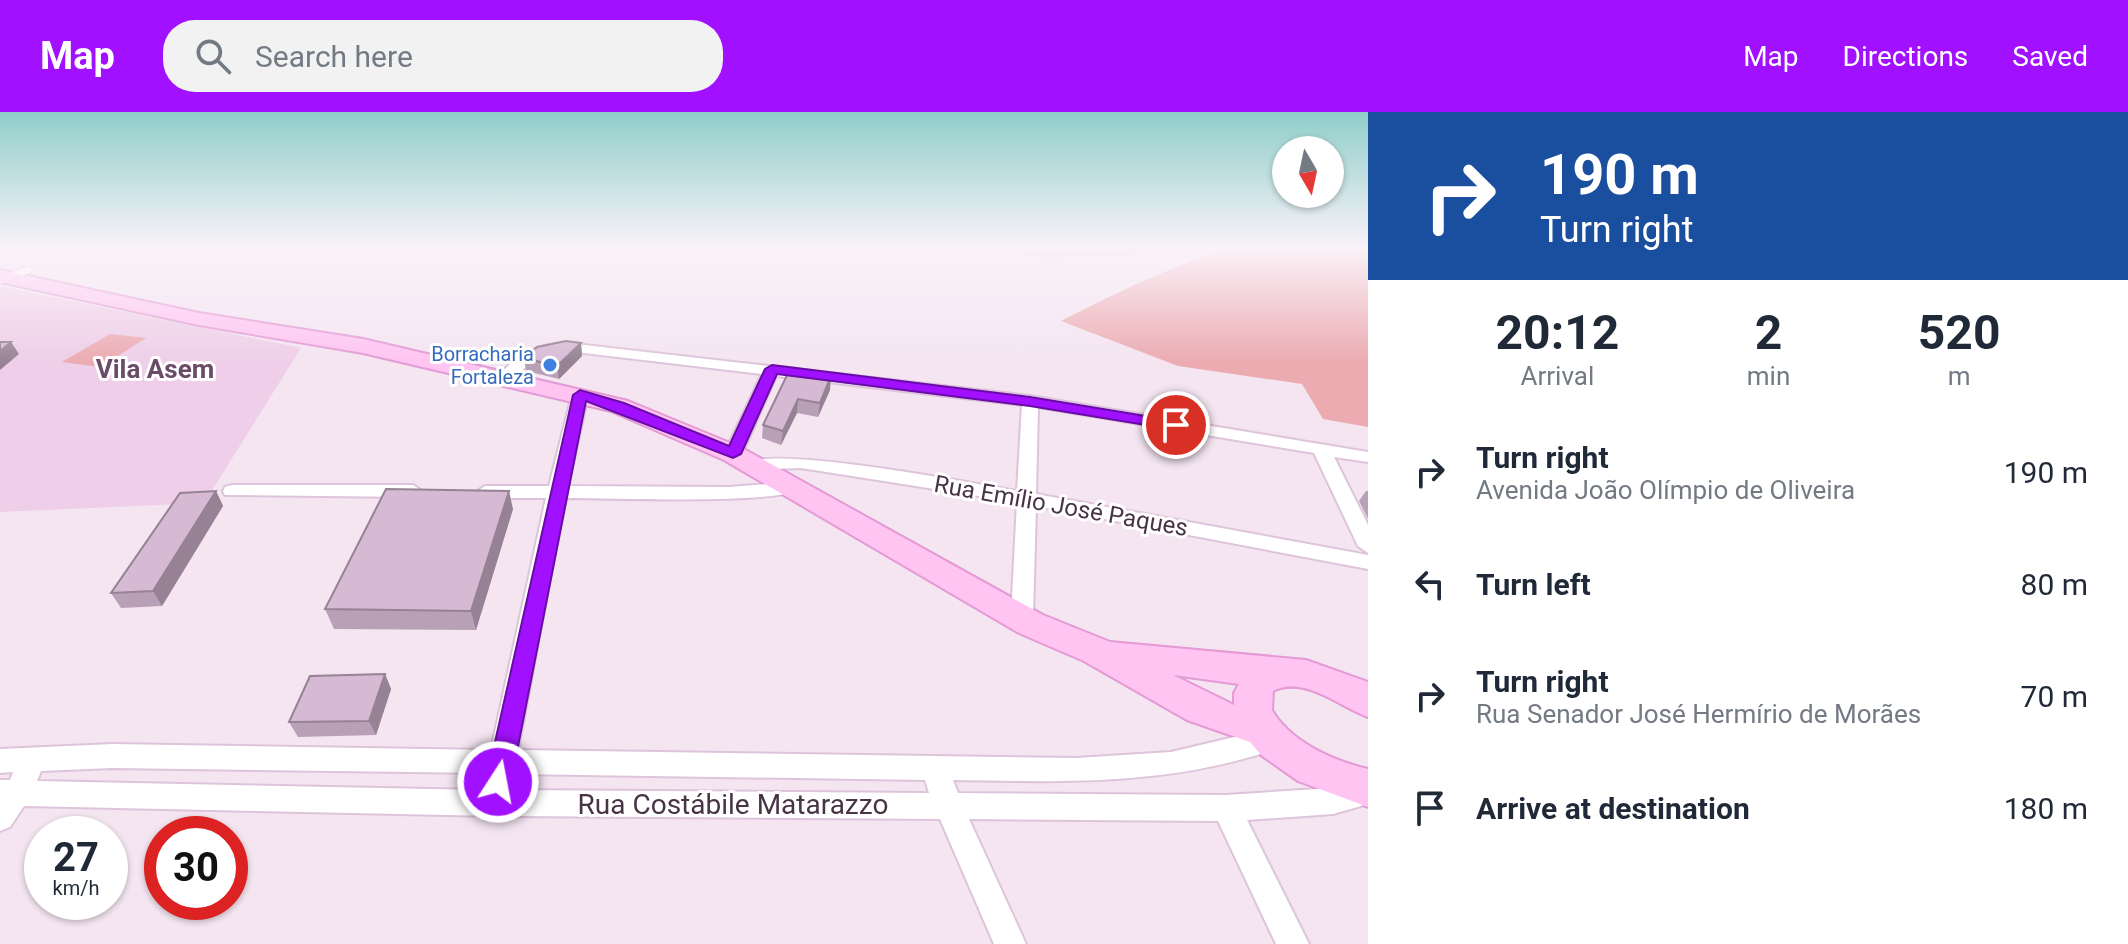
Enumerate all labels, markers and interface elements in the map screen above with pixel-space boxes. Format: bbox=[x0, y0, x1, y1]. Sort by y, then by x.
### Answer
search box bbox=[163, 20, 723, 92]
text: Map bbox=[40, 34, 115, 78]
icon: search bbox=[191, 34, 235, 78]
text: Search here bbox=[255, 39, 413, 74]
text: Map bbox=[1743, 40, 1799, 73]
text: Directions bbox=[1843, 40, 1968, 73]
text: Saved bbox=[2012, 40, 2088, 73]
north arrow bbox=[1272, 136, 1344, 208]
map controls bbox=[1272, 136, 1344, 208]
text: 190 m bbox=[1540, 142, 1699, 208]
icon: right bbox=[1408, 144, 1512, 248]
text: Turn right bbox=[1540, 209, 1693, 251]
text: 20:12 bbox=[1496, 304, 1619, 361]
text: 2 bbox=[1755, 304, 1782, 361]
text: 520 bbox=[1918, 304, 2000, 361]
place label: Borracharia Fortaleza bbox=[431, 342, 534, 389]
district label: Vila Asem bbox=[96, 354, 214, 384]
marker: Borracharia Fortaleza bbox=[541, 356, 559, 374]
text: Arrival bbox=[1521, 361, 1594, 391]
text: min bbox=[1747, 361, 1790, 391]
text: m bbox=[1948, 361, 1971, 391]
pin bbox=[1142, 391, 1210, 459]
icon: arrive bbox=[1154, 403, 1198, 447]
text: Turn right bbox=[1476, 440, 1609, 475]
icon: right bbox=[1408, 450, 1452, 494]
text: 190 m bbox=[2004, 455, 2088, 490]
street label: Rua Emílio José Paques bbox=[932, 470, 1190, 542]
text: Avenida João Olímpio de Oliveira bbox=[1476, 475, 1855, 505]
icon: left bbox=[1408, 562, 1452, 606]
text: Turn left bbox=[1476, 567, 1591, 602]
text: 80 m bbox=[2021, 567, 2088, 602]
text: Turn right bbox=[1476, 664, 1609, 699]
icon: right bbox=[1408, 674, 1452, 718]
text: 70 m bbox=[2021, 679, 2088, 714]
text: Rua Senador José Hermírio de Morães bbox=[1476, 699, 1921, 729]
position arrow bbox=[456, 740, 540, 824]
icon: arrive bbox=[1408, 786, 1452, 830]
street label: Rua Costábile Matarazzo bbox=[578, 788, 888, 821]
text: Arrive at destination bbox=[1476, 791, 1750, 826]
text: 180 m bbox=[2004, 791, 2088, 826]
speed limit sign: 30 bbox=[144, 816, 248, 920]
text: 27 bbox=[53, 834, 99, 881]
text: km/h bbox=[53, 876, 99, 900]

